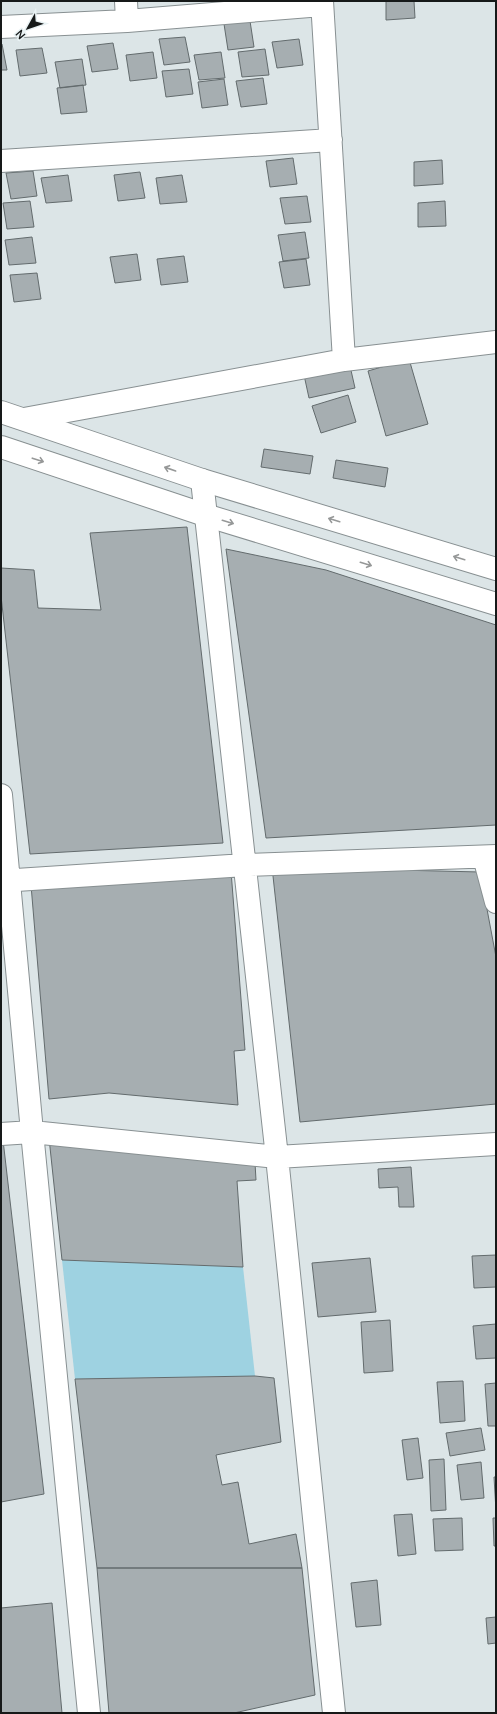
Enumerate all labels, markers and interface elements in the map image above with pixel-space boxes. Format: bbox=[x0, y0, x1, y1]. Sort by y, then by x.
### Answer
north arrow bbox=[8, 8, 48, 48]
text: N bbox=[12, 27, 28, 43]
one-way arrow bbox=[32, 456, 44, 464]
one-way arrow bbox=[164, 465, 177, 472]
one-way arrow bbox=[328, 516, 341, 523]
one-way arrow bbox=[221, 519, 234, 526]
one-way arrow bbox=[452, 554, 465, 561]
one-way arrow bbox=[359, 561, 372, 568]

